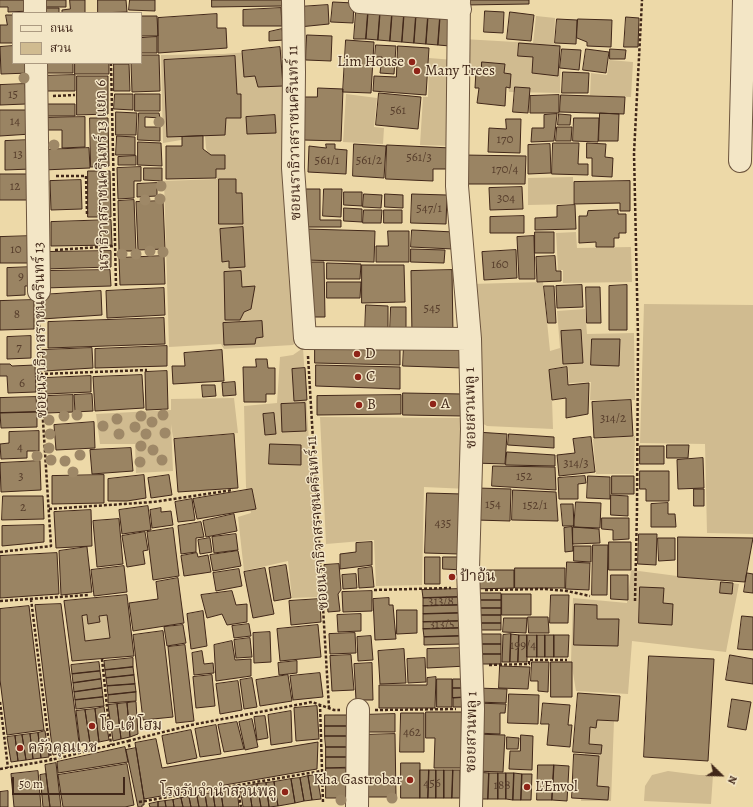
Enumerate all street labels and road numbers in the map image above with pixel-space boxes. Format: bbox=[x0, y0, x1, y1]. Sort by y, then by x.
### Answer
street label: ซอยนราธิวาสราชนครินทร์ 11 bbox=[284, 45, 306, 221]
street label: นราธิวาสราชนครินทร์ 13 แยก 6 bbox=[92, 80, 114, 270]
street label: ซอยนราธิวาสราชนครินทร์ 13 bbox=[30, 242, 52, 418]
street label: ซอยสวนพลู 1 bbox=[461, 367, 481, 449]
street label: ซอยนราธิวาสราชนครินทร์ 11 bbox=[303, 435, 333, 611]
street label: ซอยสวนพลู 1 bbox=[462, 691, 482, 773]

